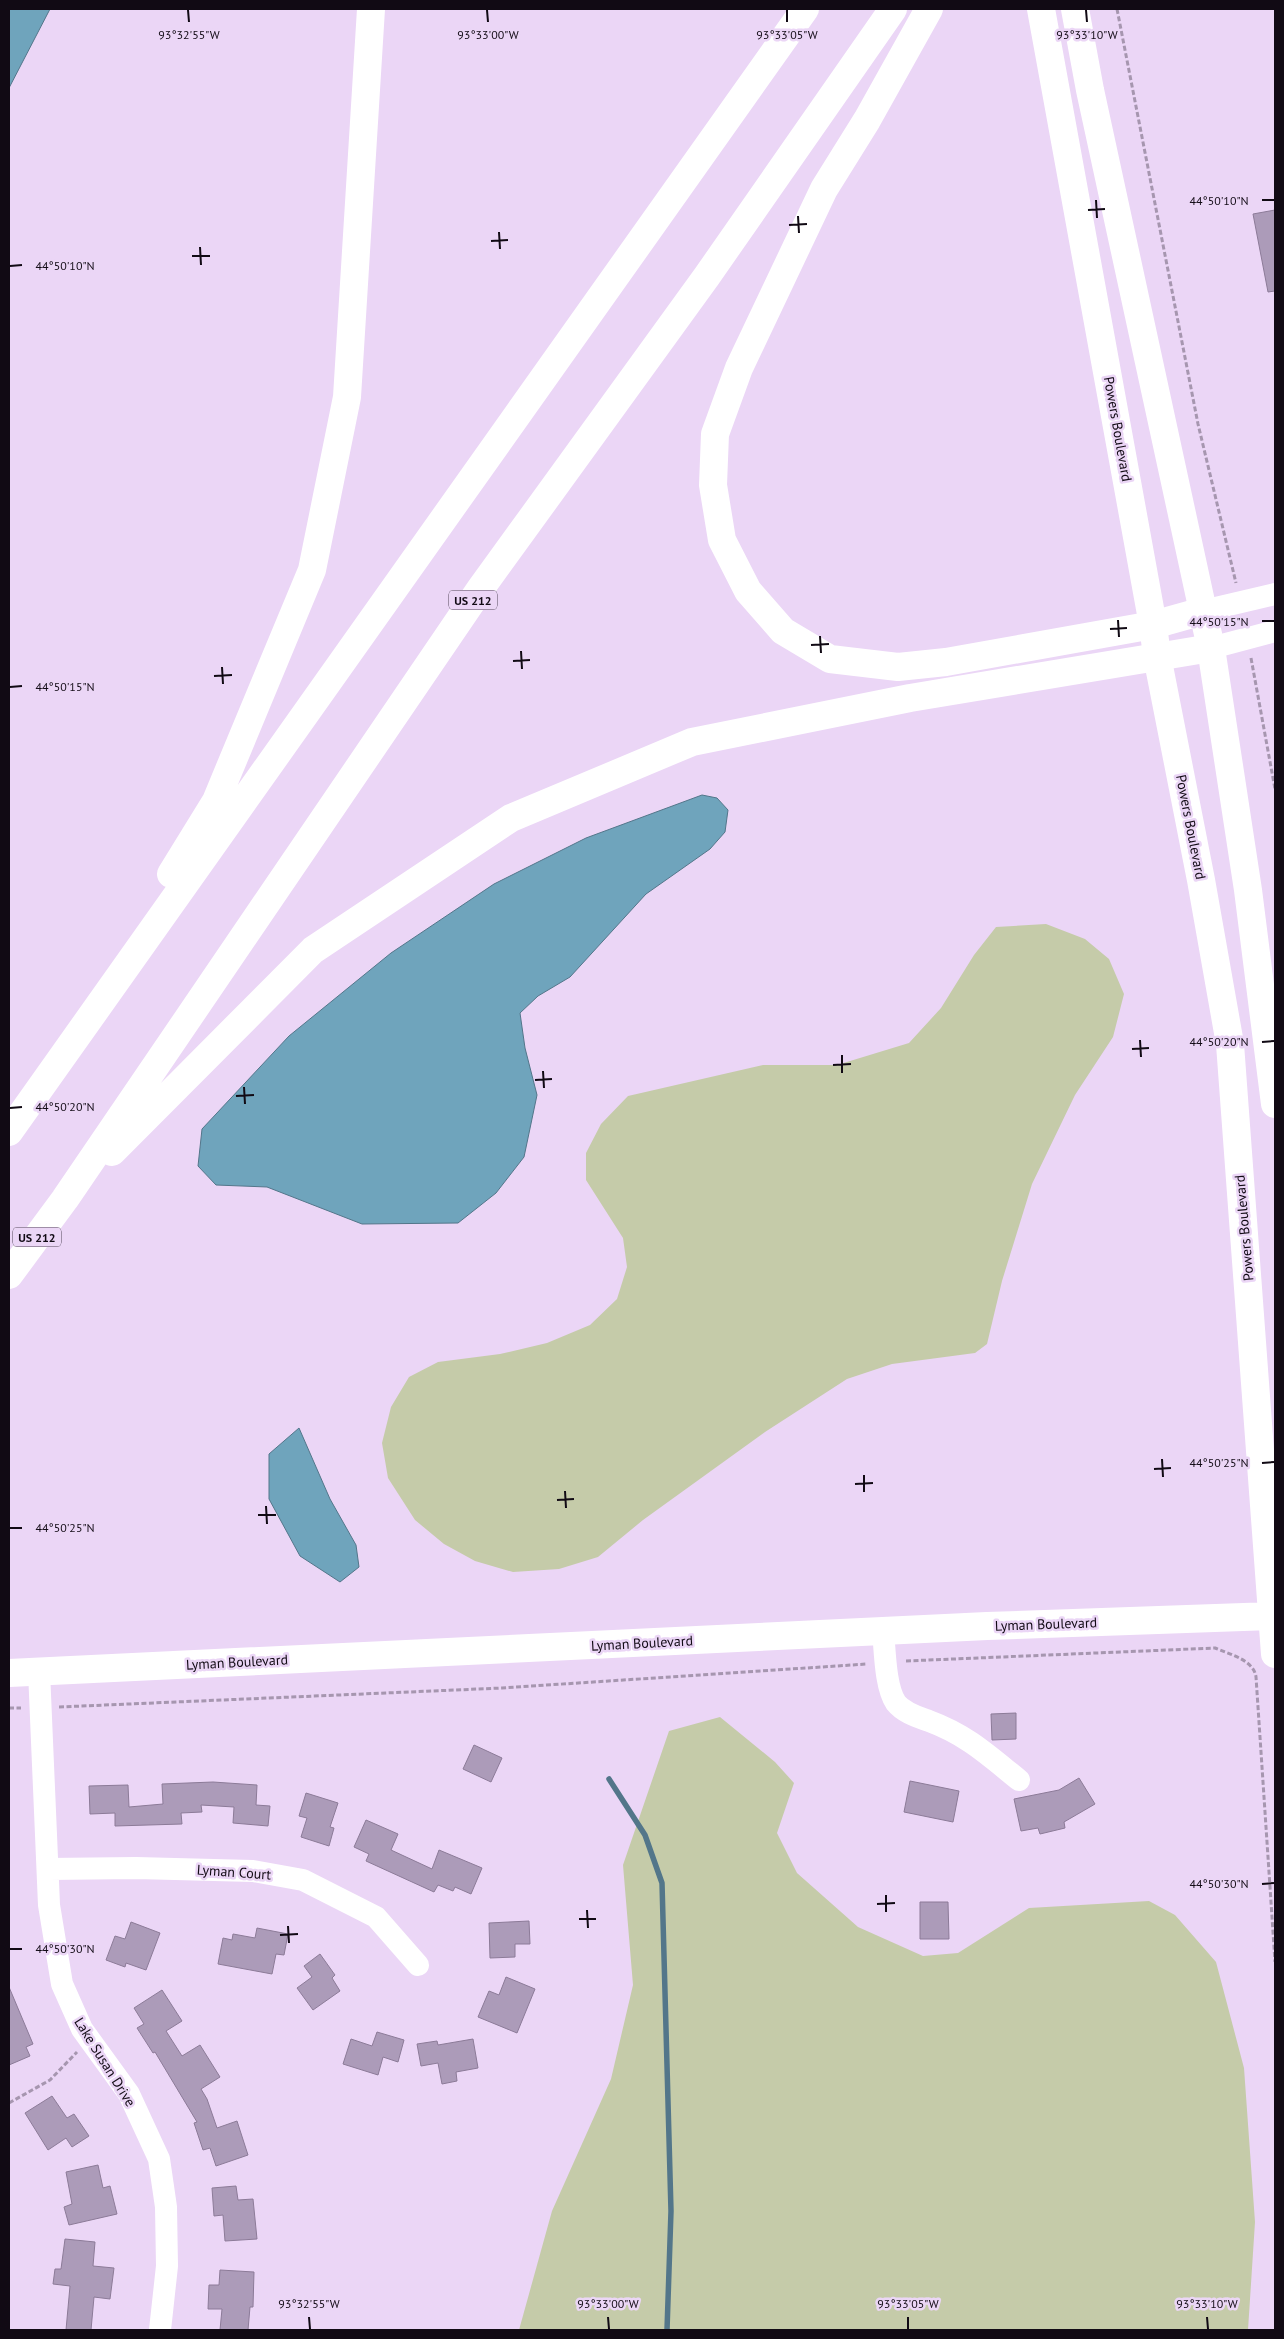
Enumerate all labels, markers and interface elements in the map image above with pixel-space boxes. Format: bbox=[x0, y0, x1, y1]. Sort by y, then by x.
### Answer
text: 93°32'55"W bbox=[158, 27, 220, 42]
text: 93°33'00"W bbox=[457, 27, 519, 42]
text: 93°33'05"W bbox=[756, 27, 818, 42]
text: 93°33'10"W bbox=[1056, 27, 1118, 42]
text: 44°50'10"N bbox=[1189, 193, 1249, 208]
text: 44°50'10"N bbox=[35, 258, 95, 273]
street label: Powers Boulevard bbox=[1100, 375, 1136, 483]
road number: US 212 bbox=[449, 590, 497, 610]
text: 44°50'15"N bbox=[1189, 614, 1249, 629]
text: 44°50'15"N bbox=[35, 679, 95, 694]
street label: Powers Boulevard bbox=[1172, 773, 1210, 881]
text: 44°50'20"N bbox=[1189, 1034, 1249, 1049]
text: 44°50'20"N bbox=[35, 1099, 95, 1114]
street label: Powers Boulevard bbox=[1230, 1174, 1258, 1282]
road number: US 212 bbox=[13, 1228, 61, 1246]
text: 44°50'25"N bbox=[1189, 1455, 1249, 1470]
text: 44°50'25"N bbox=[35, 1520, 95, 1535]
street label: Lyman Boulevard bbox=[995, 1613, 1097, 1635]
street label: Lyman Boulevard bbox=[590, 1631, 694, 1655]
street label: Lyman Boulevard bbox=[185, 1650, 289, 1674]
street label: Lyman Court bbox=[196, 1860, 272, 1884]
text: 44°50'30"N bbox=[1189, 1876, 1249, 1891]
text: 44°50'30"N bbox=[35, 1941, 95, 1956]
street label: Lake Susan Drive bbox=[70, 2014, 140, 2110]
text: 93°32'55"W bbox=[278, 2296, 340, 2311]
text: 93°33'00"W bbox=[577, 2296, 639, 2311]
text: 93°33'05"W bbox=[877, 2296, 939, 2311]
text: 93°33'10"W bbox=[1176, 2296, 1238, 2311]

